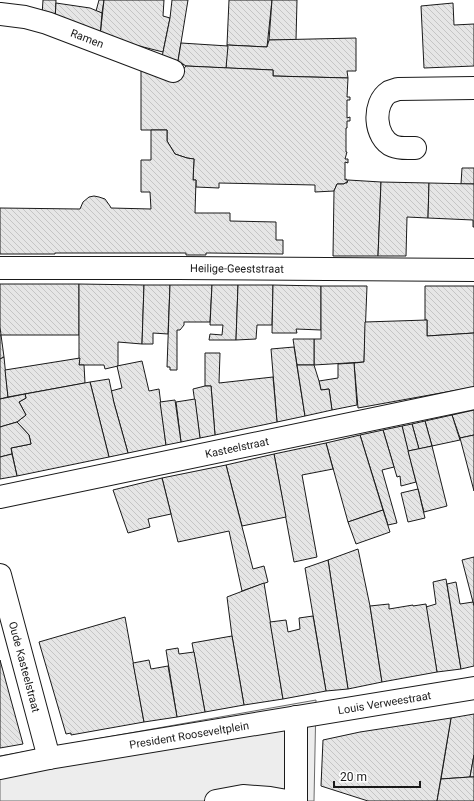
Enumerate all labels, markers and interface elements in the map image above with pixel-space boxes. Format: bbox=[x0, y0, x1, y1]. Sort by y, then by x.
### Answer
street label: Ramen bbox=[69, 26, 106, 51]
street label: Heilige-Geeststraat bbox=[190, 262, 284, 275]
street label: Kasteelstraat bbox=[204, 434, 270, 461]
street label: Oude Kasteelstraat bbox=[6, 620, 43, 714]
street label: Louis Verweestraat bbox=[337, 689, 432, 717]
street label: President Rooseveltplein bbox=[128, 719, 250, 751]
scale bar bbox=[334, 763, 420, 789]
text: 20 m bbox=[340, 770, 367, 784]

